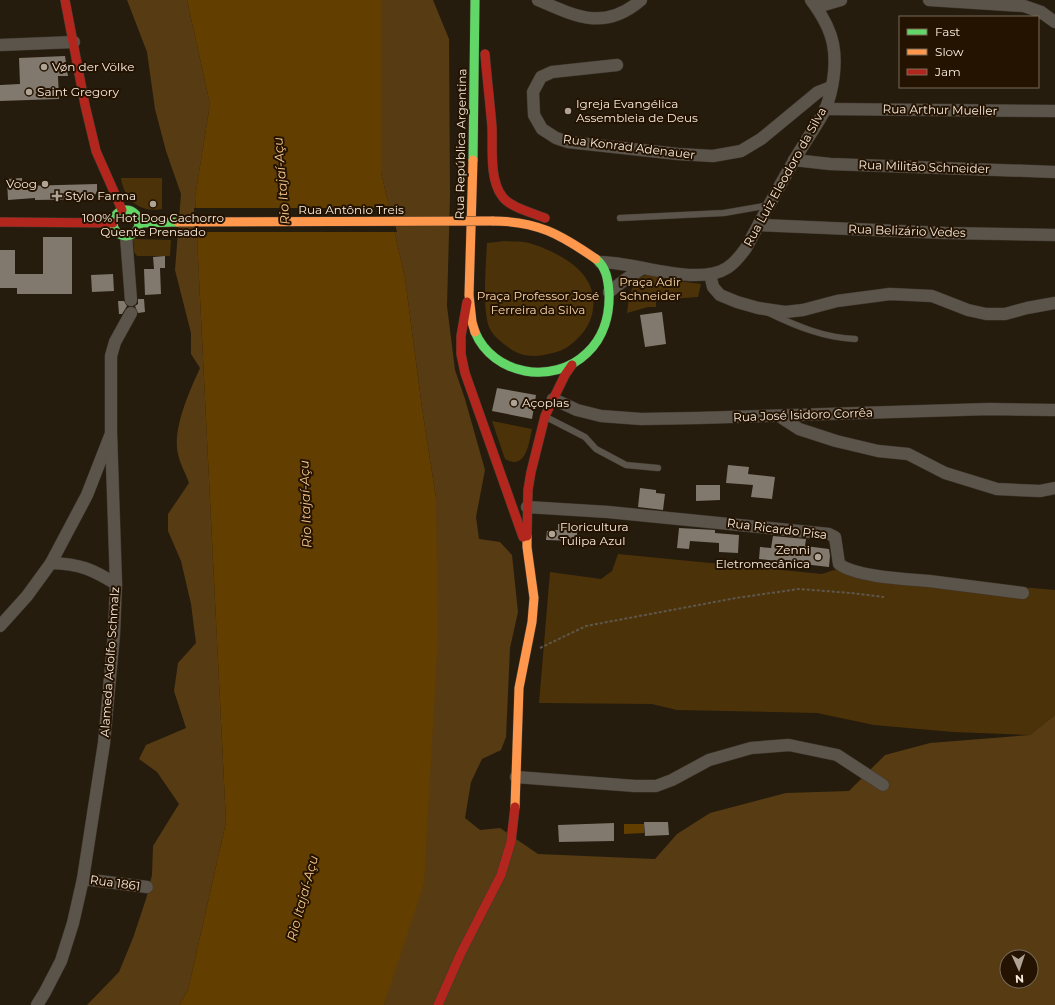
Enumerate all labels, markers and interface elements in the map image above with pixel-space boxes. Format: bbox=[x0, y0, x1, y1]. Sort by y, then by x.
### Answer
legend bbox=[899, 16, 1039, 88]
text: Fast bbox=[935, 24, 960, 39]
text: Slow bbox=[935, 44, 964, 59]
place label: Vøn der Völke bbox=[52, 59, 134, 74]
marker: Vøn der Völke bbox=[39, 62, 49, 72]
text: Jam bbox=[934, 64, 961, 79]
street label: Rua República Argentina bbox=[452, 68, 469, 220]
place label: Saint Gregory bbox=[37, 84, 119, 99]
marker: Saint Gregory bbox=[24, 87, 34, 97]
place label: Igreja Evangélica Assembleia de Deus bbox=[576, 96, 698, 125]
street label: Rua Arthur Mueller bbox=[882, 101, 998, 118]
street label: Rua Luiz Eleodoro da Silva bbox=[740, 104, 829, 249]
marker: Igreja Evangélica Assembleia de Deus bbox=[563, 106, 573, 116]
street label: Rua Konrad Adenauer bbox=[562, 131, 696, 162]
water label: Rio Itajaí-Açu bbox=[269, 136, 293, 225]
street label: Rua Militão Schneider bbox=[858, 157, 990, 176]
place label: Voog bbox=[6, 176, 37, 191]
marker: Voog bbox=[40, 179, 50, 189]
place label: Stylo Farma bbox=[65, 188, 136, 203]
marker: Stylo Farma bbox=[52, 191, 62, 201]
marker: 100% Hot Dog Cachorro Quente Prensado bbox=[148, 199, 158, 209]
street label: Rua Antônio Treis bbox=[298, 202, 404, 217]
place label: 100% Hot Dog Cachorro Quente Prensado bbox=[82, 210, 224, 239]
street label: Rua Belizário Vedes bbox=[848, 221, 966, 240]
park label: Praça Adir Schneider bbox=[619, 274, 681, 303]
park label: Praça Professor José Ferreira da Silva bbox=[477, 288, 599, 317]
place label: Açoplas bbox=[522, 395, 569, 410]
marker: Açoplas bbox=[509, 398, 519, 408]
street label: Rua José Isidoro Corrêa bbox=[733, 405, 873, 424]
water label: Rio Itajaí-Açu bbox=[295, 460, 315, 548]
street label: Rua Ricardo Pisa bbox=[726, 515, 828, 542]
place label: Floricultura Tulipa Azul bbox=[560, 519, 629, 548]
marker: Floricultura Tulipa Azul bbox=[547, 529, 557, 539]
place label: Zenni Eletromecânica bbox=[715, 542, 810, 571]
marker: Zenni Eletromecânica bbox=[813, 552, 823, 562]
street label: Alameda Adolfo Schmalz bbox=[97, 586, 122, 738]
water label: Rio Itajaí-Açu bbox=[283, 853, 321, 942]
street label: Rua 1861 bbox=[89, 872, 141, 893]
north arrow bbox=[999, 949, 1039, 989]
text: N bbox=[1015, 972, 1024, 986]

